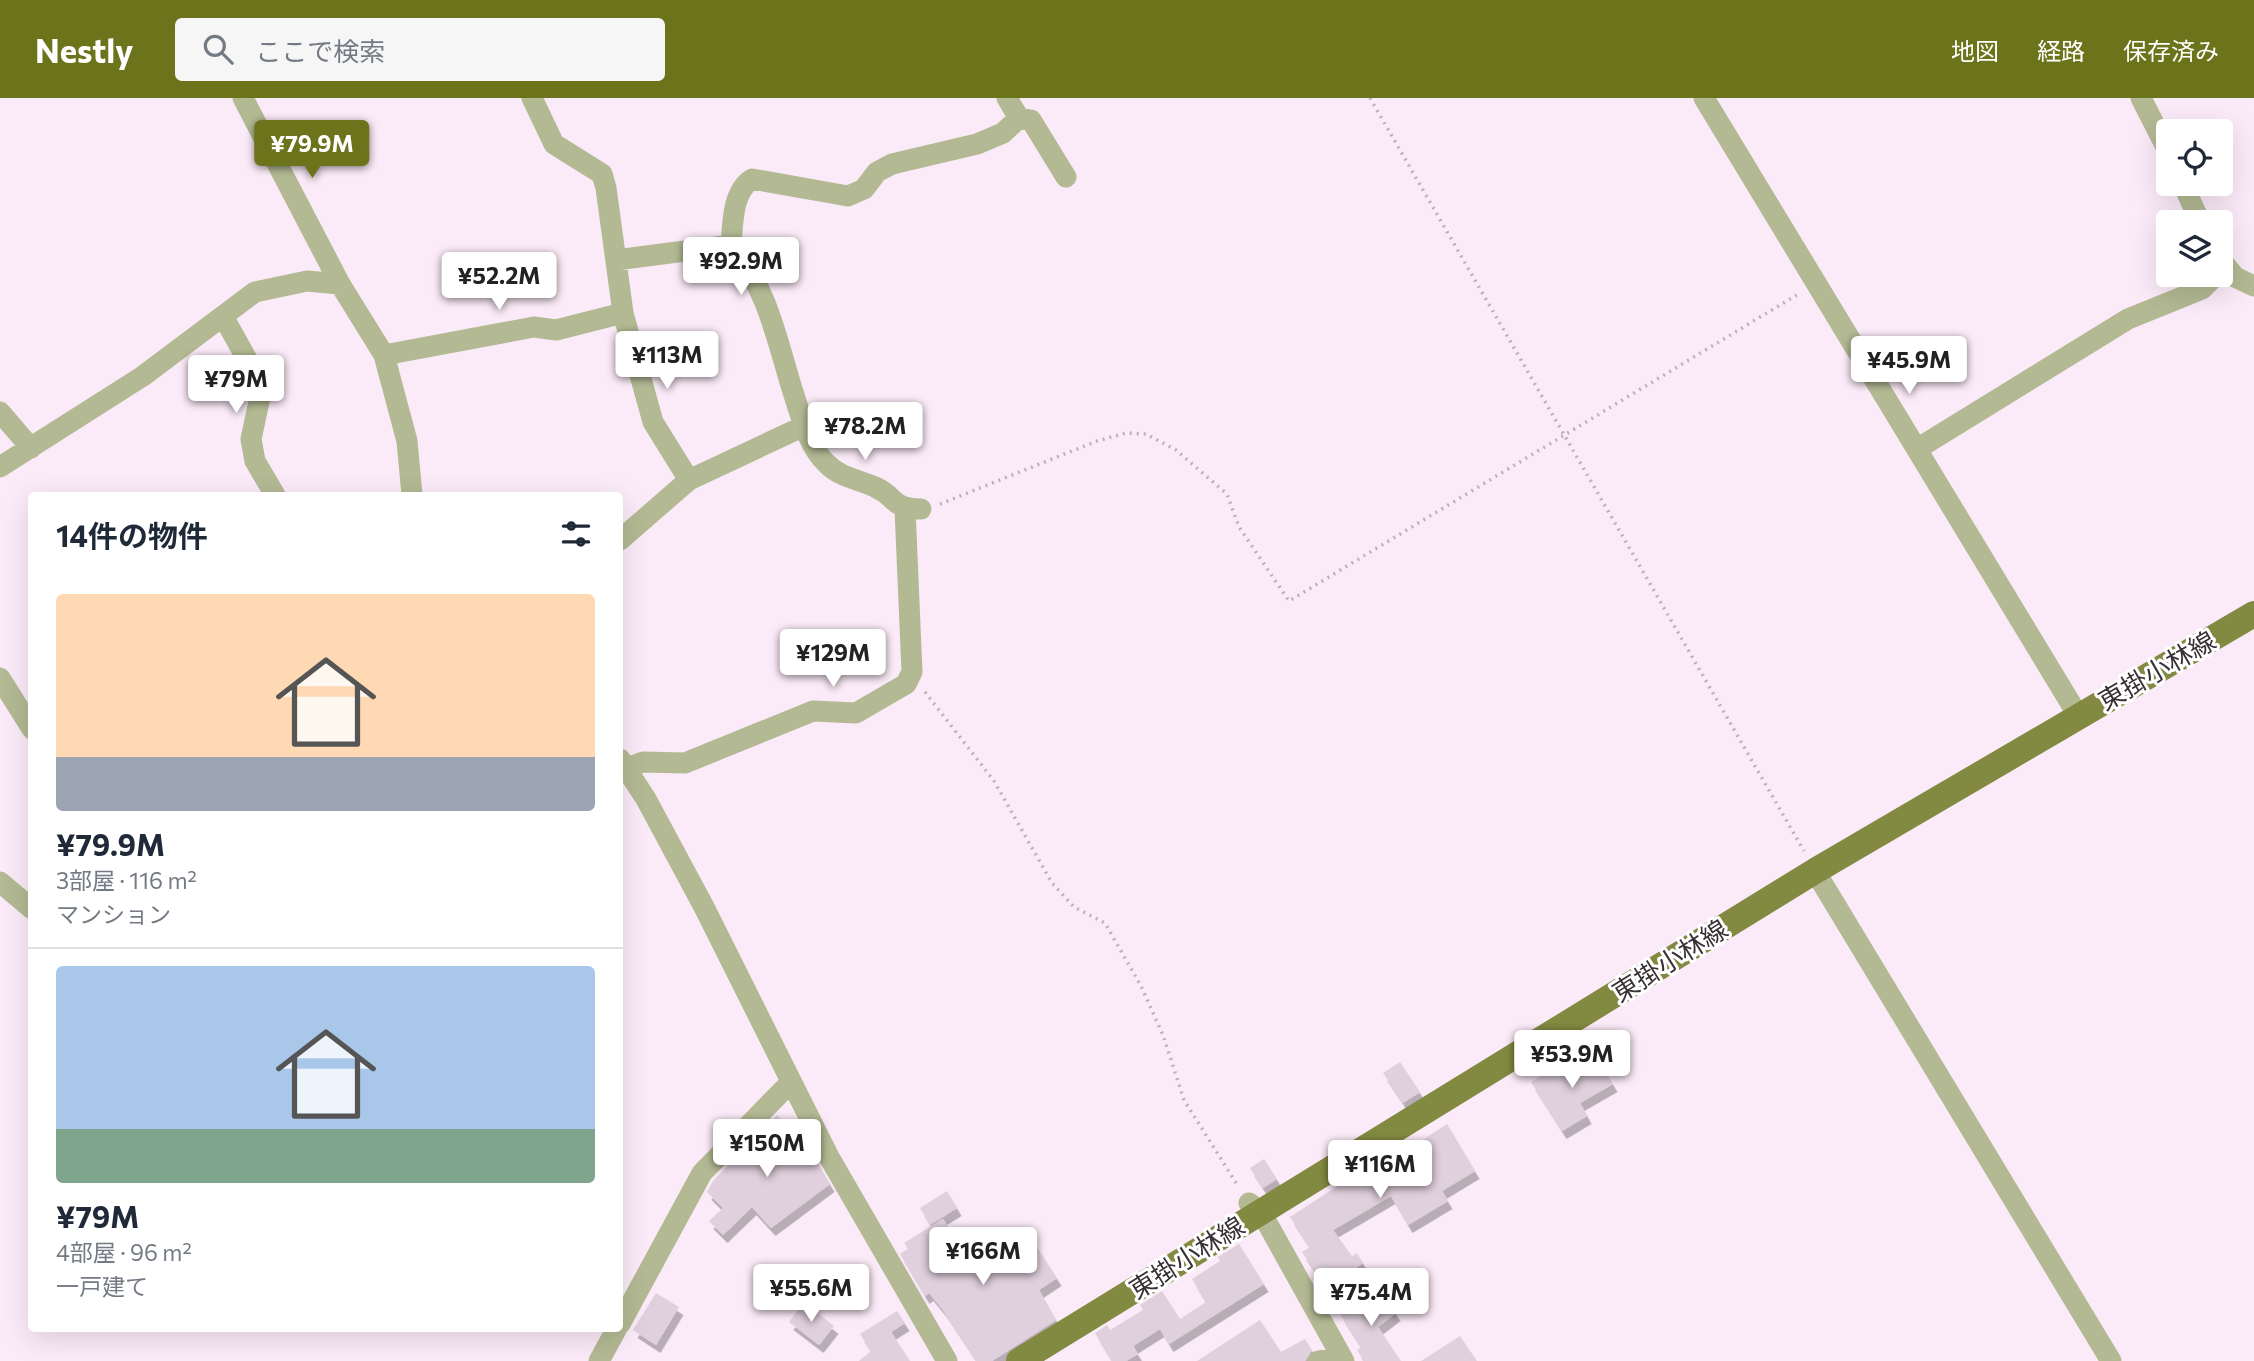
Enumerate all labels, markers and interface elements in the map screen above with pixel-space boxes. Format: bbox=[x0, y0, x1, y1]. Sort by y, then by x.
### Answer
search box bbox=[175, 18, 665, 81]
text: Nestly bbox=[35, 29, 133, 70]
icon: search bbox=[199, 30, 237, 68]
text: ここで検索 bbox=[255, 35, 385, 66]
text: 地図 bbox=[1951, 36, 1999, 65]
text: 経路 bbox=[2037, 36, 2085, 65]
text: 保存済み bbox=[2123, 36, 2219, 65]
map controls bbox=[2156, 119, 2233, 287]
button: locate bbox=[2156, 119, 2233, 196]
pin: ¥79.9M bbox=[255, 120, 369, 180]
text: ¥79.9M bbox=[270, 129, 354, 157]
button: layers bbox=[2156, 210, 2233, 287]
pin: ¥92.9M bbox=[684, 238, 798, 297]
text: ¥92.9M bbox=[699, 246, 783, 274]
pin: ¥52.2M bbox=[442, 252, 556, 312]
text: ¥52.2M bbox=[458, 261, 540, 289]
pin: ¥113M bbox=[618, 331, 716, 391]
pin: ¥45.9M bbox=[1852, 336, 1966, 396]
text: ¥113M bbox=[631, 340, 703, 368]
text: ¥45.9M bbox=[1867, 345, 1951, 373]
pin: ¥79M bbox=[195, 356, 277, 415]
text: ¥79M bbox=[204, 364, 268, 392]
pin: ¥78.2M bbox=[808, 402, 922, 462]
text: ¥78.2M bbox=[824, 411, 906, 439]
icon: filters bbox=[557, 515, 595, 553]
text: 14件の物件 bbox=[56, 516, 208, 553]
street label: 東掛小林線 bbox=[2092, 624, 2220, 716]
pin: ¥129M bbox=[784, 630, 882, 689]
text: ¥129M bbox=[796, 638, 870, 666]
icon: home bbox=[263, 639, 389, 765]
text: ¥79.9M bbox=[56, 825, 165, 862]
text: 3部屋 · 116 m² bbox=[56, 866, 197, 894]
text: マンション bbox=[56, 900, 171, 928]
street label: 東掛小林線 bbox=[1606, 912, 1733, 1007]
icon: home bbox=[263, 1011, 389, 1137]
pin: ¥53.9M bbox=[1515, 1030, 1629, 1090]
text: ¥53.9M bbox=[1530, 1039, 1614, 1067]
pin: ¥150M bbox=[718, 1119, 816, 1179]
text: ¥150M bbox=[729, 1128, 805, 1156]
pin: ¥116M bbox=[1331, 1140, 1429, 1200]
text: ¥116M bbox=[1344, 1149, 1416, 1177]
text: ¥79M bbox=[56, 1197, 139, 1234]
street label: 東掛小林線 bbox=[1123, 1209, 1250, 1304]
pin: ¥166M bbox=[934, 1228, 1032, 1287]
text: ¥166M bbox=[945, 1236, 1021, 1264]
text: 4部屋 · 96 m² bbox=[56, 1238, 192, 1266]
pin: ¥55.6M bbox=[754, 1264, 868, 1324]
pin: ¥75.4M bbox=[1314, 1268, 1428, 1328]
text: 一戸建て bbox=[56, 1272, 148, 1300]
text: ¥55.6M bbox=[769, 1273, 853, 1301]
text: ¥75.4M bbox=[1330, 1277, 1412, 1305]

